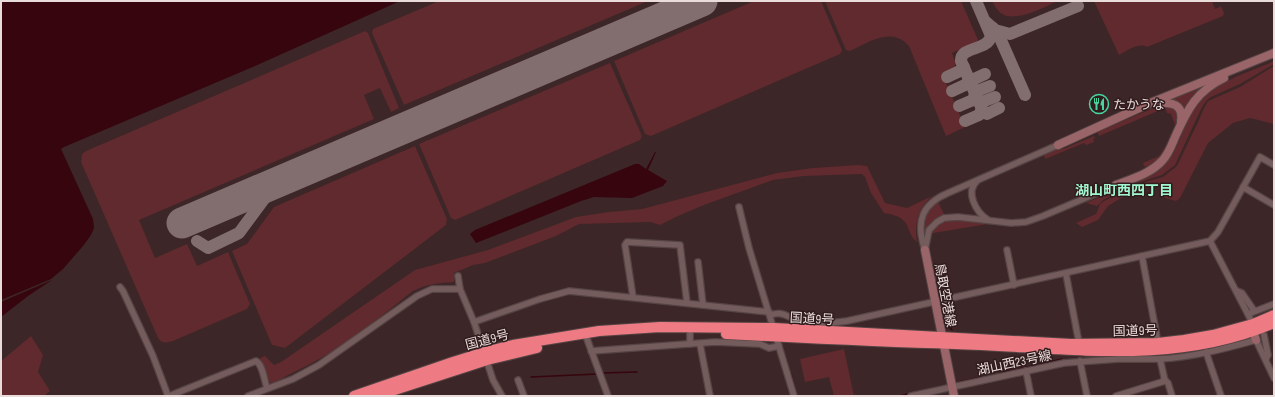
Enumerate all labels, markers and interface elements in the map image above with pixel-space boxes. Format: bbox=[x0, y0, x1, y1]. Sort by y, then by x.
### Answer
restaurant icon: たかうな bbox=[1088, 93, 1110, 115]
place label: たかうな bbox=[1113, 97, 1165, 113]
district label: 湖山町西四丁目 bbox=[1075, 182, 1173, 199]
street label: 鳥取空港線 bbox=[931, 262, 959, 329]
street label: 国道9号 bbox=[789, 310, 835, 328]
street label: 国道9号 bbox=[1112, 323, 1158, 339]
street label: 国道9号 bbox=[464, 326, 511, 353]
street label: 湖山西23号線 bbox=[975, 347, 1053, 379]

